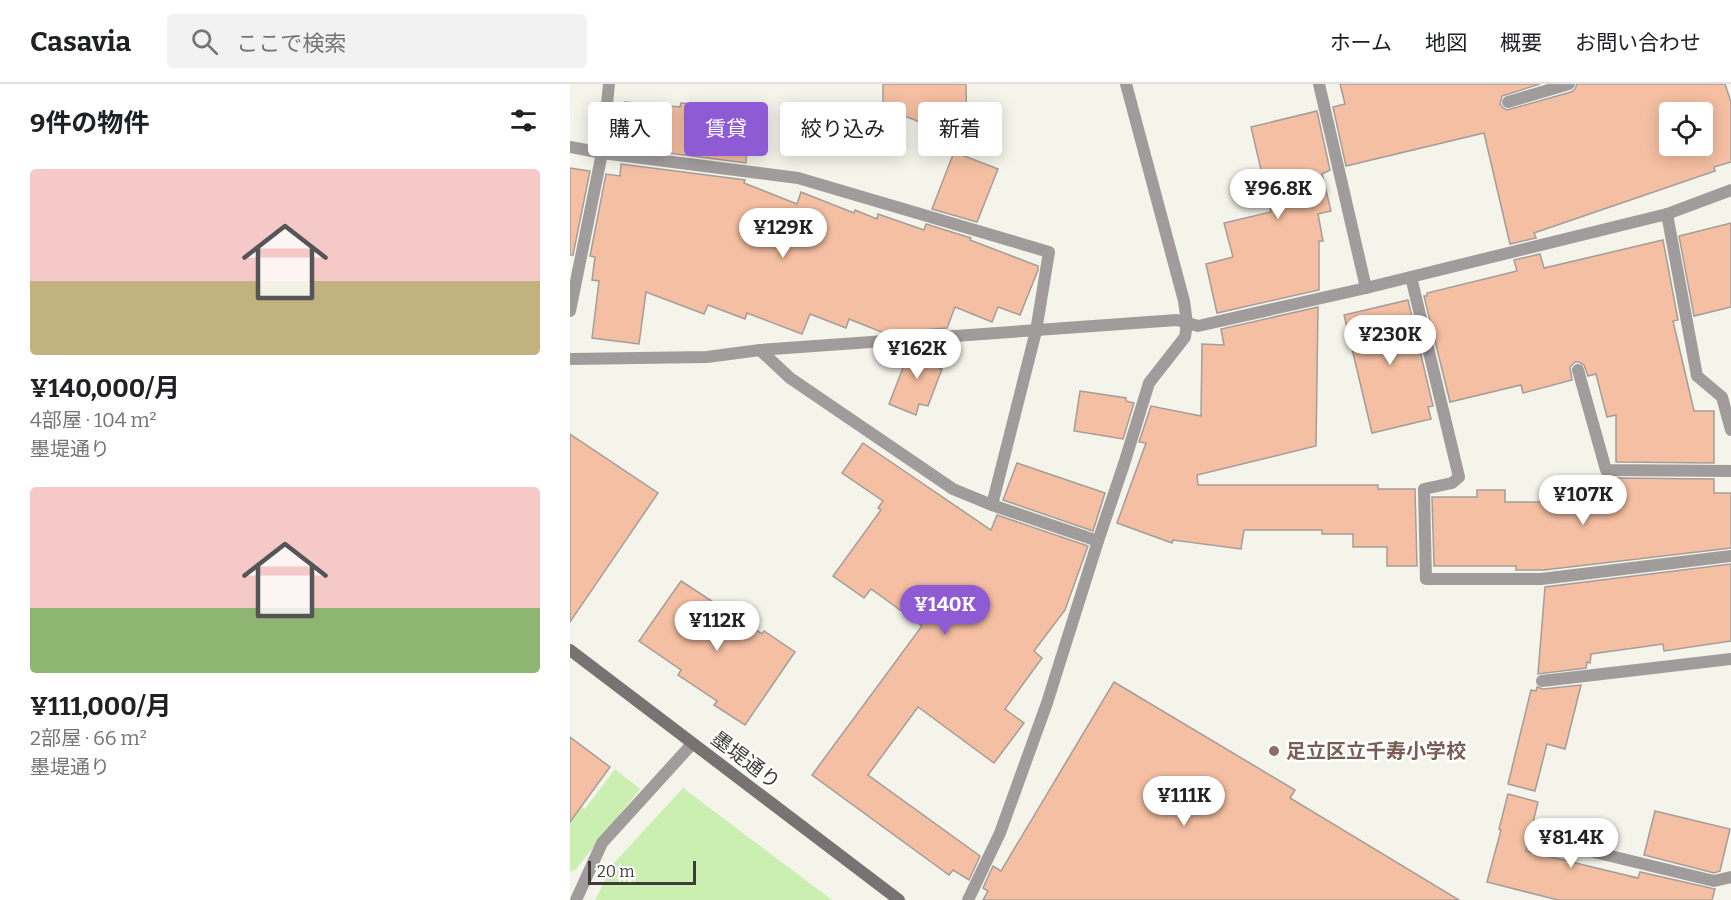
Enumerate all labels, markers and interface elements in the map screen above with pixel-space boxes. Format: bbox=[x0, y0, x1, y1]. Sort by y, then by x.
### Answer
search box bbox=[167, 14, 587, 68]
text: Casavia bbox=[30, 25, 131, 58]
icon: search bbox=[188, 25, 221, 58]
text: ここで検索 bbox=[236, 30, 346, 57]
text: ホーム bbox=[1330, 30, 1392, 56]
text: 地図 bbox=[1425, 30, 1467, 56]
text: 概要 bbox=[1500, 30, 1542, 56]
text: お問い合わせ bbox=[1575, 30, 1701, 56]
chip: 購入 bbox=[588, 102, 672, 156]
chip: 賃貸 bbox=[684, 102, 768, 156]
chip: 絞り込み bbox=[780, 102, 906, 156]
chip: 新着 bbox=[918, 102, 1002, 156]
map controls bbox=[1659, 102, 1713, 156]
button: locate bbox=[1659, 102, 1713, 156]
icon: filters bbox=[507, 104, 540, 137]
text: 9件の物件 bbox=[30, 108, 149, 139]
pin: ¥96.8K bbox=[1229, 169, 1327, 220]
text: ¥96.8K bbox=[1244, 176, 1312, 200]
icon: home bbox=[231, 208, 339, 316]
pin: ¥129K bbox=[741, 208, 825, 259]
text: ¥129K bbox=[753, 215, 813, 239]
pin: ¥230K bbox=[1348, 315, 1432, 366]
text: ¥230K bbox=[1358, 322, 1422, 346]
pin: ¥162K bbox=[875, 329, 959, 380]
text: ¥162K bbox=[887, 336, 947, 360]
text: ¥140,000/月 bbox=[30, 373, 180, 404]
text: 4部屋 · 104 m² bbox=[30, 408, 157, 432]
text: 墨堤通り bbox=[30, 437, 110, 461]
pin: ¥107K bbox=[1541, 475, 1625, 526]
text: ¥107K bbox=[1553, 482, 1613, 506]
icon: home bbox=[231, 526, 339, 634]
pin: ¥140K bbox=[903, 585, 987, 636]
text: ¥140K bbox=[914, 592, 976, 616]
pin: ¥112K bbox=[675, 601, 759, 652]
text: ¥112K bbox=[689, 608, 745, 632]
text: ¥111,000/月 bbox=[30, 691, 172, 722]
text: 2部屋 · 66 m² bbox=[30, 726, 147, 750]
street label: 墨堤通り bbox=[707, 726, 785, 794]
place label: 足立区立千寿小学校 bbox=[1286, 739, 1466, 763]
marker: 足立区立千寿小学校 bbox=[1267, 744, 1281, 758]
text: 墨堤通り bbox=[30, 755, 110, 779]
pin: ¥111K bbox=[1142, 776, 1226, 827]
text: ¥111K bbox=[1157, 783, 1211, 807]
pin: ¥81.4K bbox=[1522, 818, 1620, 869]
text: ¥81.4K bbox=[1538, 825, 1604, 849]
scale bar bbox=[588, 858, 696, 886]
text: 20 m bbox=[597, 862, 634, 881]

